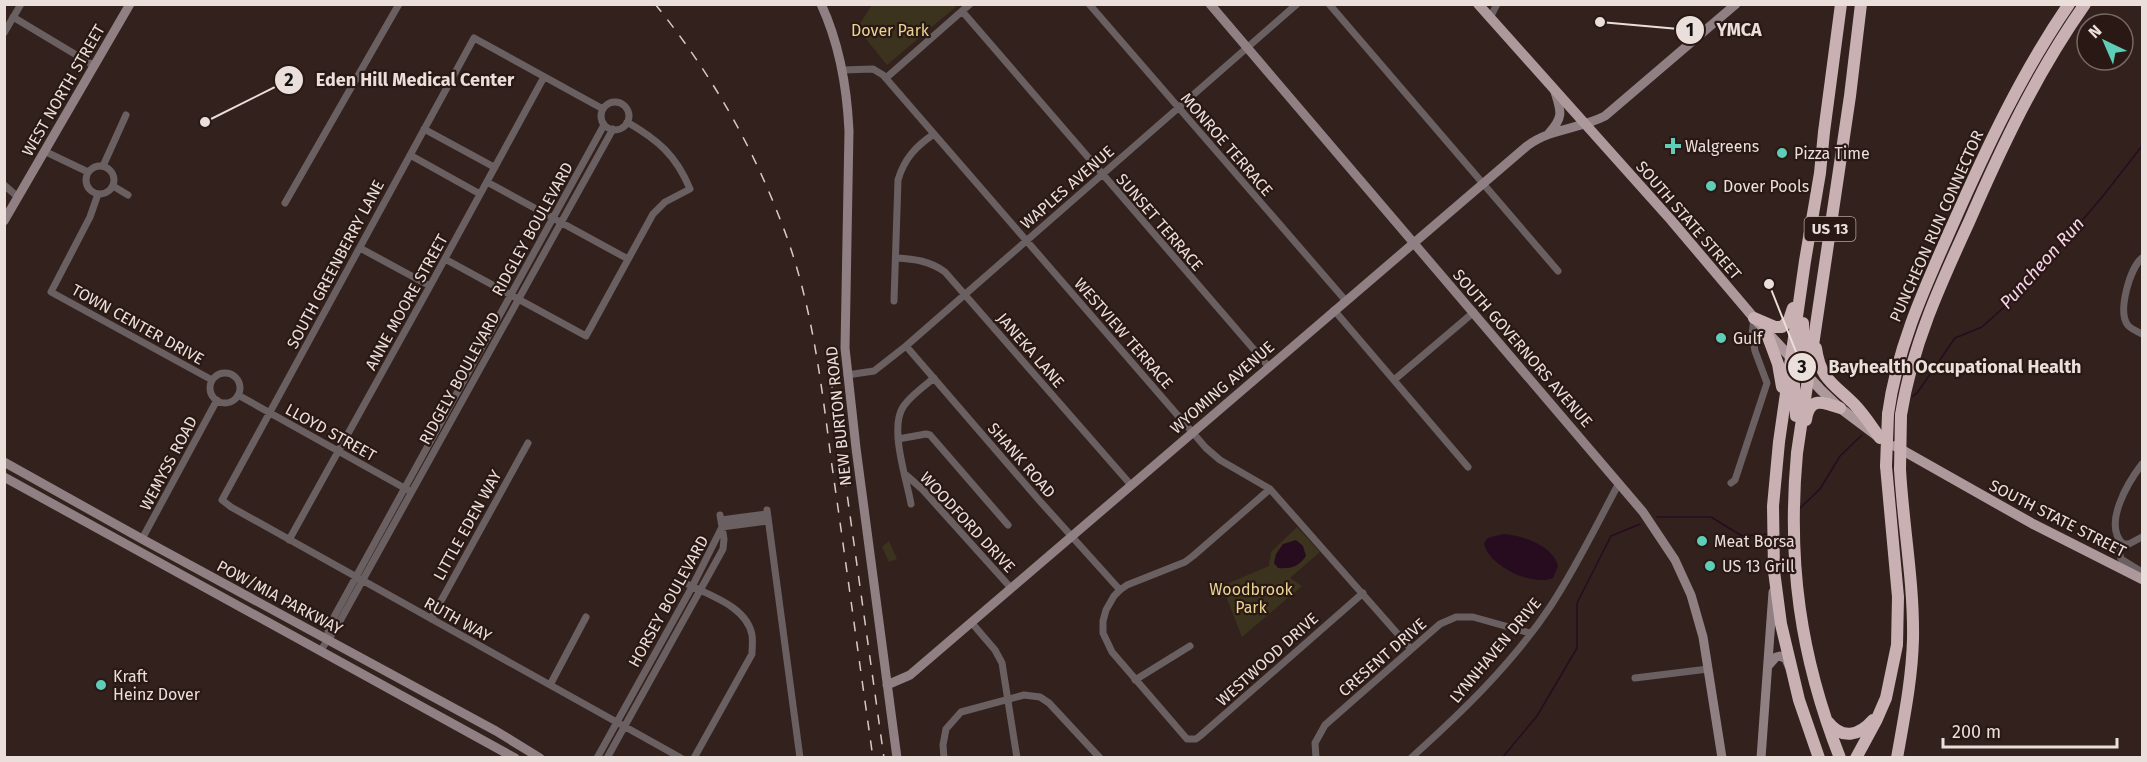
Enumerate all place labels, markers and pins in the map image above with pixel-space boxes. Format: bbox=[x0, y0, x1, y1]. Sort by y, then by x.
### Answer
callout: YMCA bbox=[1675, 12, 1774, 48]
callout: Eden Hill Medical Center bbox=[274, 62, 526, 98]
place label: Walgreens bbox=[1685, 137, 1759, 156]
marker: Walgreens bbox=[1666, 139, 1680, 153]
place label: Pizza Time bbox=[1794, 144, 1870, 163]
marker: Pizza Time bbox=[1775, 146, 1789, 160]
place label: Dover Pools bbox=[1723, 177, 1809, 196]
marker: Dover Pools bbox=[1704, 179, 1718, 193]
place label: Gulf bbox=[1733, 329, 1764, 348]
marker: Gulf bbox=[1714, 331, 1728, 345]
callout: Bayhealth Occupational Health bbox=[1787, 349, 2094, 385]
place label: Meat Borsa bbox=[1714, 532, 1795, 551]
marker: Meat Borsa bbox=[1695, 534, 1709, 548]
place label: US 13 Grill bbox=[1722, 557, 1795, 576]
marker: US 13 Grill bbox=[1703, 559, 1717, 573]
place label: Kraft Heinz Dover bbox=[113, 667, 201, 704]
marker: Kraft Heinz Dover bbox=[94, 678, 108, 692]

